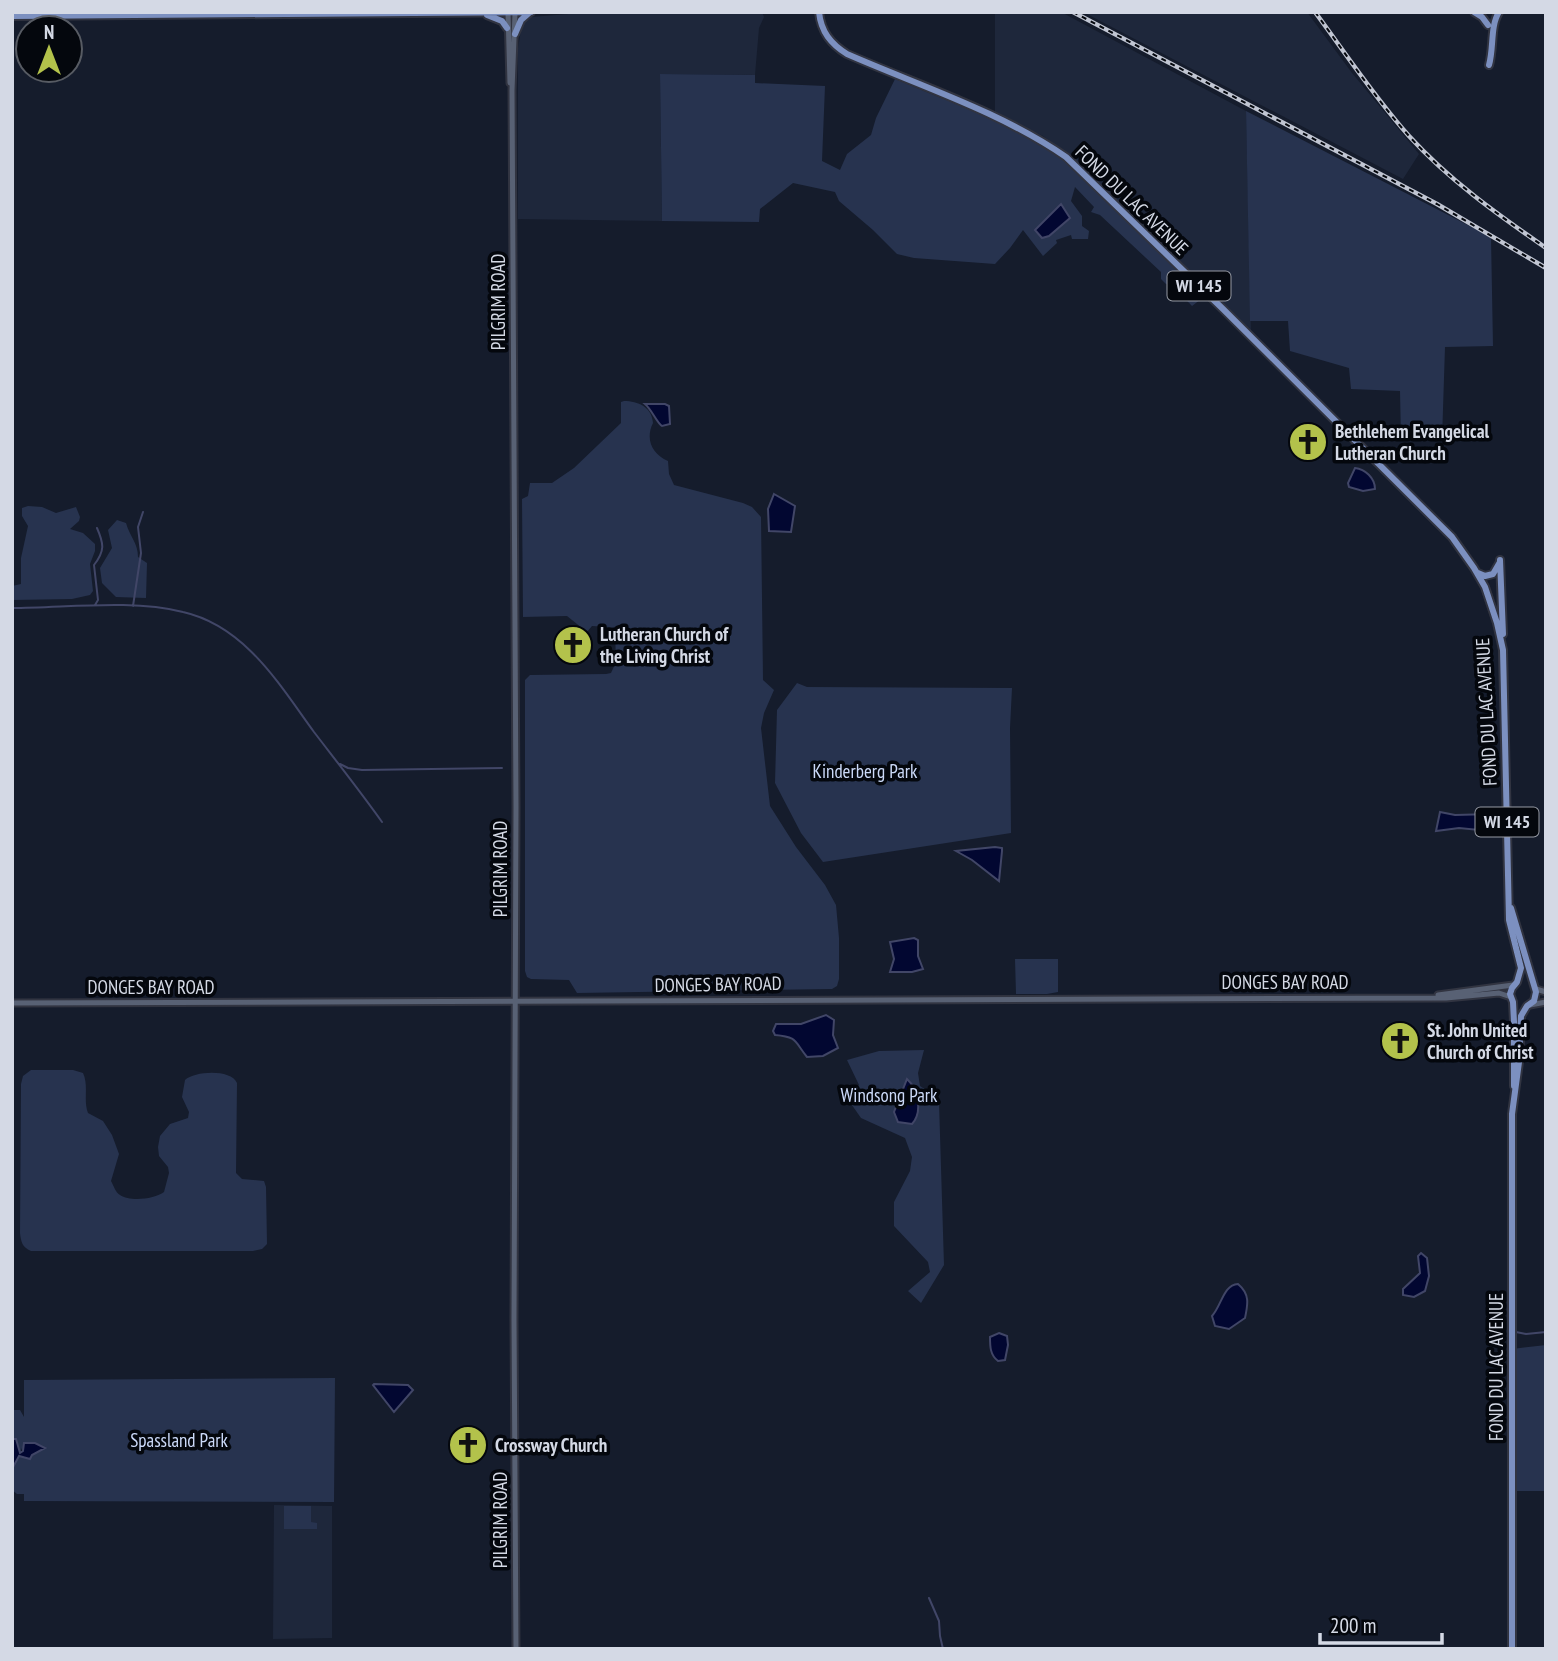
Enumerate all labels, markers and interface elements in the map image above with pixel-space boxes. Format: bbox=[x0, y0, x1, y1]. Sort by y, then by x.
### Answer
north arrow bbox=[14, 14, 84, 84]
text: N bbox=[44, 20, 54, 44]
street label: FOND DU LAC AVENUE bbox=[1070, 140, 1194, 260]
street label: PILGRIM ROAD bbox=[486, 254, 510, 350]
road number: WI 145 bbox=[1168, 272, 1230, 300]
place label: Bethlehem Evangelical Lutheran Church bbox=[1335, 419, 1489, 465]
church icon: Bethlehem Evangelical Lutheran Church bbox=[1287, 421, 1329, 463]
place label: Lutheran Church of the Living Christ bbox=[600, 622, 729, 668]
church icon: Lutheran Church of the Living Christ bbox=[552, 624, 594, 666]
street label: FOND DU LAC AVENUE bbox=[1470, 637, 1502, 787]
park label: Kinderberg Park bbox=[813, 759, 918, 783]
road number: WI 145 bbox=[1476, 808, 1538, 836]
street label: PILGRIM ROAD bbox=[488, 821, 512, 917]
street label: DONGES BAY ROAD bbox=[1222, 970, 1349, 994]
street label: DONGES BAY ROAD bbox=[654, 971, 782, 997]
street label: DONGES BAY ROAD bbox=[88, 975, 215, 999]
place label: St. John United Church of Christ bbox=[1427, 1018, 1534, 1064]
church icon: St. John United Church of Christ bbox=[1379, 1020, 1421, 1062]
park label: Windsong Park bbox=[841, 1083, 938, 1107]
street label: FOND DU LAC AVENUE bbox=[1484, 1293, 1508, 1441]
church icon: Crossway Church bbox=[447, 1424, 489, 1466]
park label: Spassland Park bbox=[130, 1428, 228, 1452]
place label: Crossway Church bbox=[495, 1433, 607, 1457]
street label: PILGRIM ROAD bbox=[488, 1472, 512, 1568]
scale bar bbox=[1320, 1602, 1442, 1646]
text: 200 m bbox=[1330, 1612, 1376, 1639]

